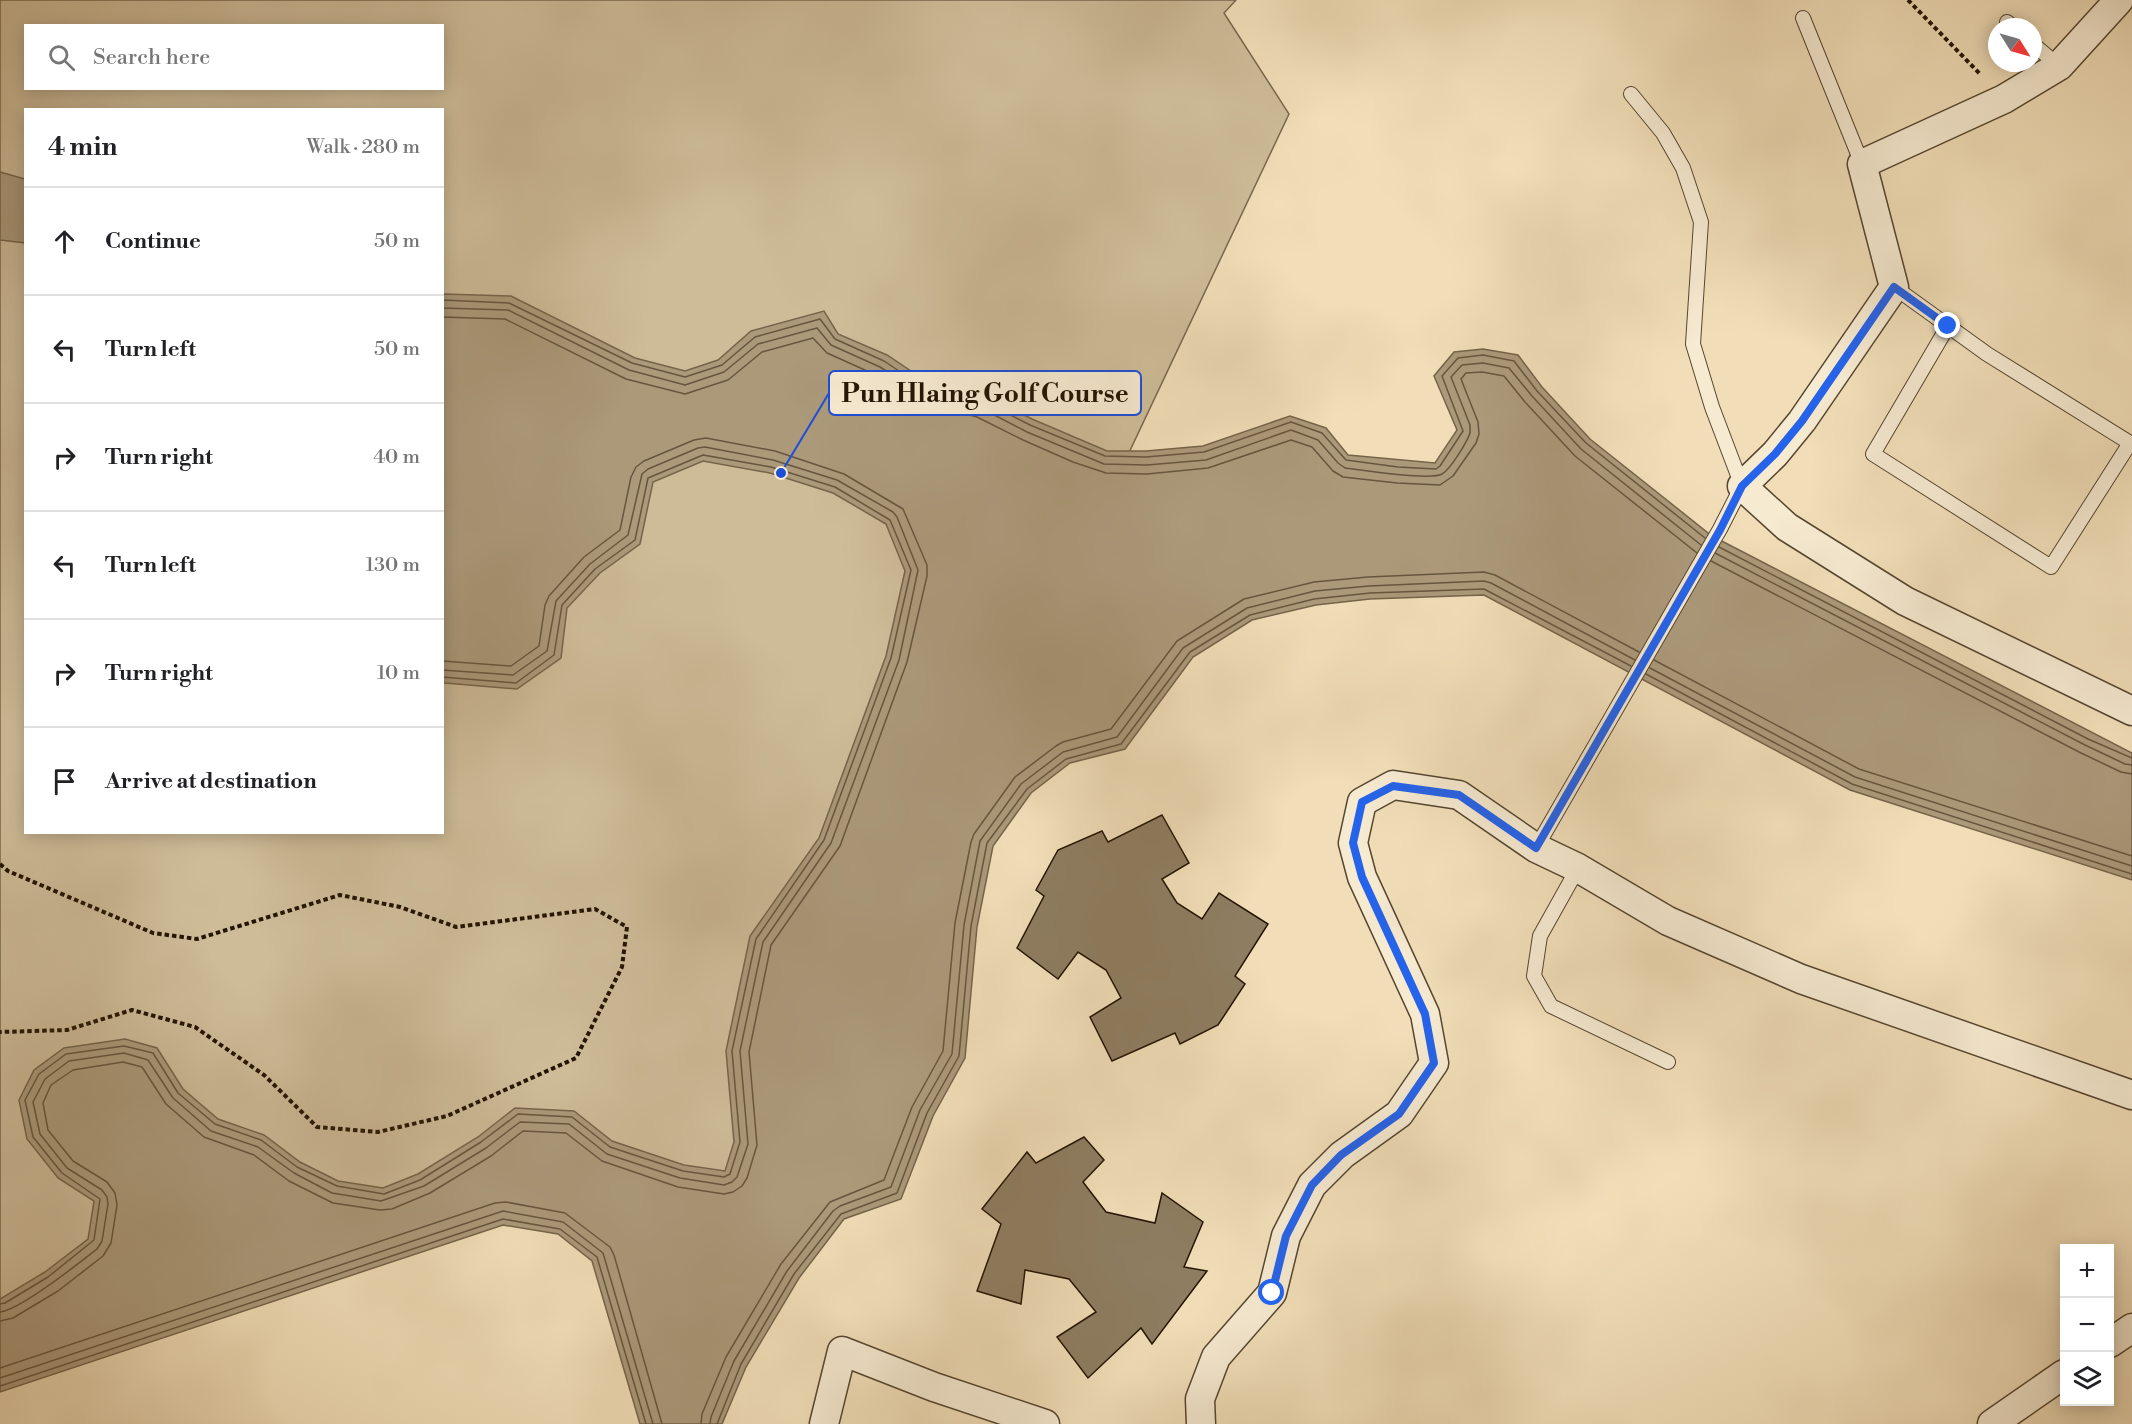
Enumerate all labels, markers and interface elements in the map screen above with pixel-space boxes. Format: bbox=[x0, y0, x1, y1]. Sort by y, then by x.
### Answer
north arrow bbox=[1988, 18, 2042, 72]
search box bbox=[24, 24, 444, 90]
icon: search bbox=[45, 41, 78, 74]
text: Search here bbox=[93, 44, 210, 71]
text: 4 min bbox=[48, 131, 118, 163]
text: Walk · 280 m bbox=[307, 135, 420, 160]
icon: ahead bbox=[48, 225, 81, 258]
text: Continue bbox=[105, 228, 201, 255]
text: 50 m bbox=[374, 229, 420, 254]
route end bbox=[1934, 312, 1960, 338]
icon: left bbox=[48, 333, 81, 366]
text: Turn left bbox=[105, 336, 196, 363]
text: 50 m bbox=[374, 337, 420, 362]
callout: Pun Hlaing Golf Course bbox=[829, 371, 1141, 415]
text: Pun Hlaing Golf Course bbox=[841, 378, 1129, 410]
icon: right bbox=[48, 441, 81, 474]
text: Turn right bbox=[105, 444, 213, 471]
text: 40 m bbox=[373, 445, 420, 470]
icon: left bbox=[48, 549, 81, 582]
text: Turn left bbox=[105, 552, 196, 579]
text: 130 m bbox=[365, 553, 420, 578]
icon: right bbox=[48, 657, 81, 690]
text: Turn right bbox=[105, 660, 213, 687]
text: 10 m bbox=[377, 661, 420, 686]
icon: arrive bbox=[48, 765, 81, 798]
text: Arrive at destination bbox=[105, 768, 317, 795]
map controls bbox=[2060, 1244, 2114, 1406]
button: + bbox=[2060, 1244, 2114, 1298]
route start bbox=[1258, 1279, 1284, 1305]
button: − bbox=[2060, 1298, 2114, 1352]
button: layers bbox=[2060, 1352, 2114, 1406]

